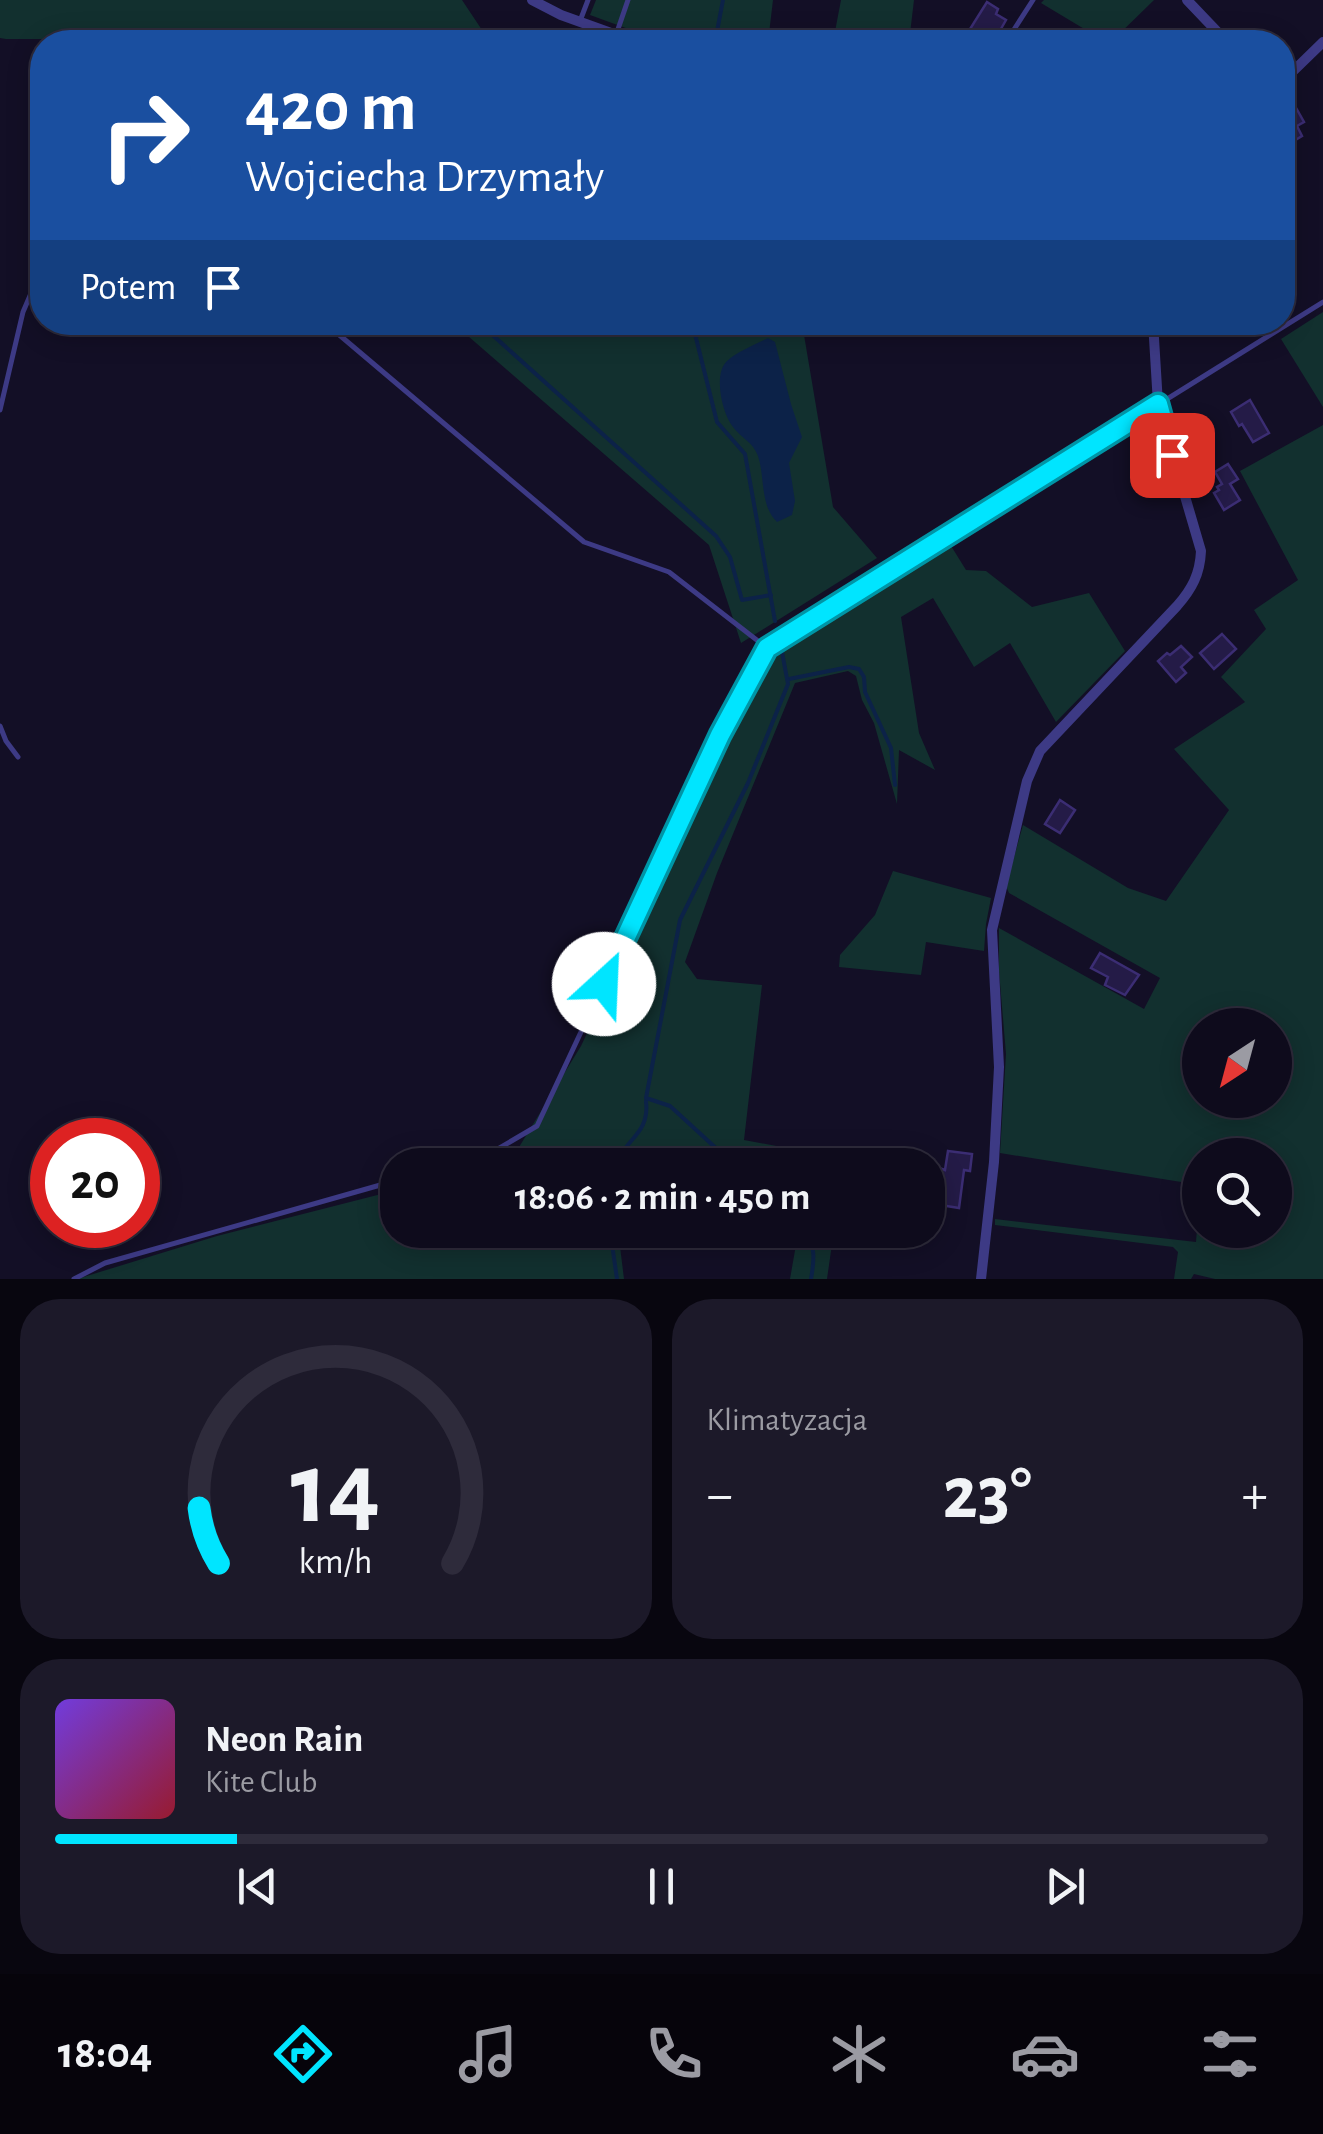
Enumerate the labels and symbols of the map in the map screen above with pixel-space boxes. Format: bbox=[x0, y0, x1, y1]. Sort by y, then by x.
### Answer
pin bbox=[1130, 413, 1215, 498]
position arrow bbox=[552, 932, 656, 1036]
north arrow bbox=[1182, 1008, 1292, 1118]
speed limit sign: 20 bbox=[30, 1118, 160, 1248]

